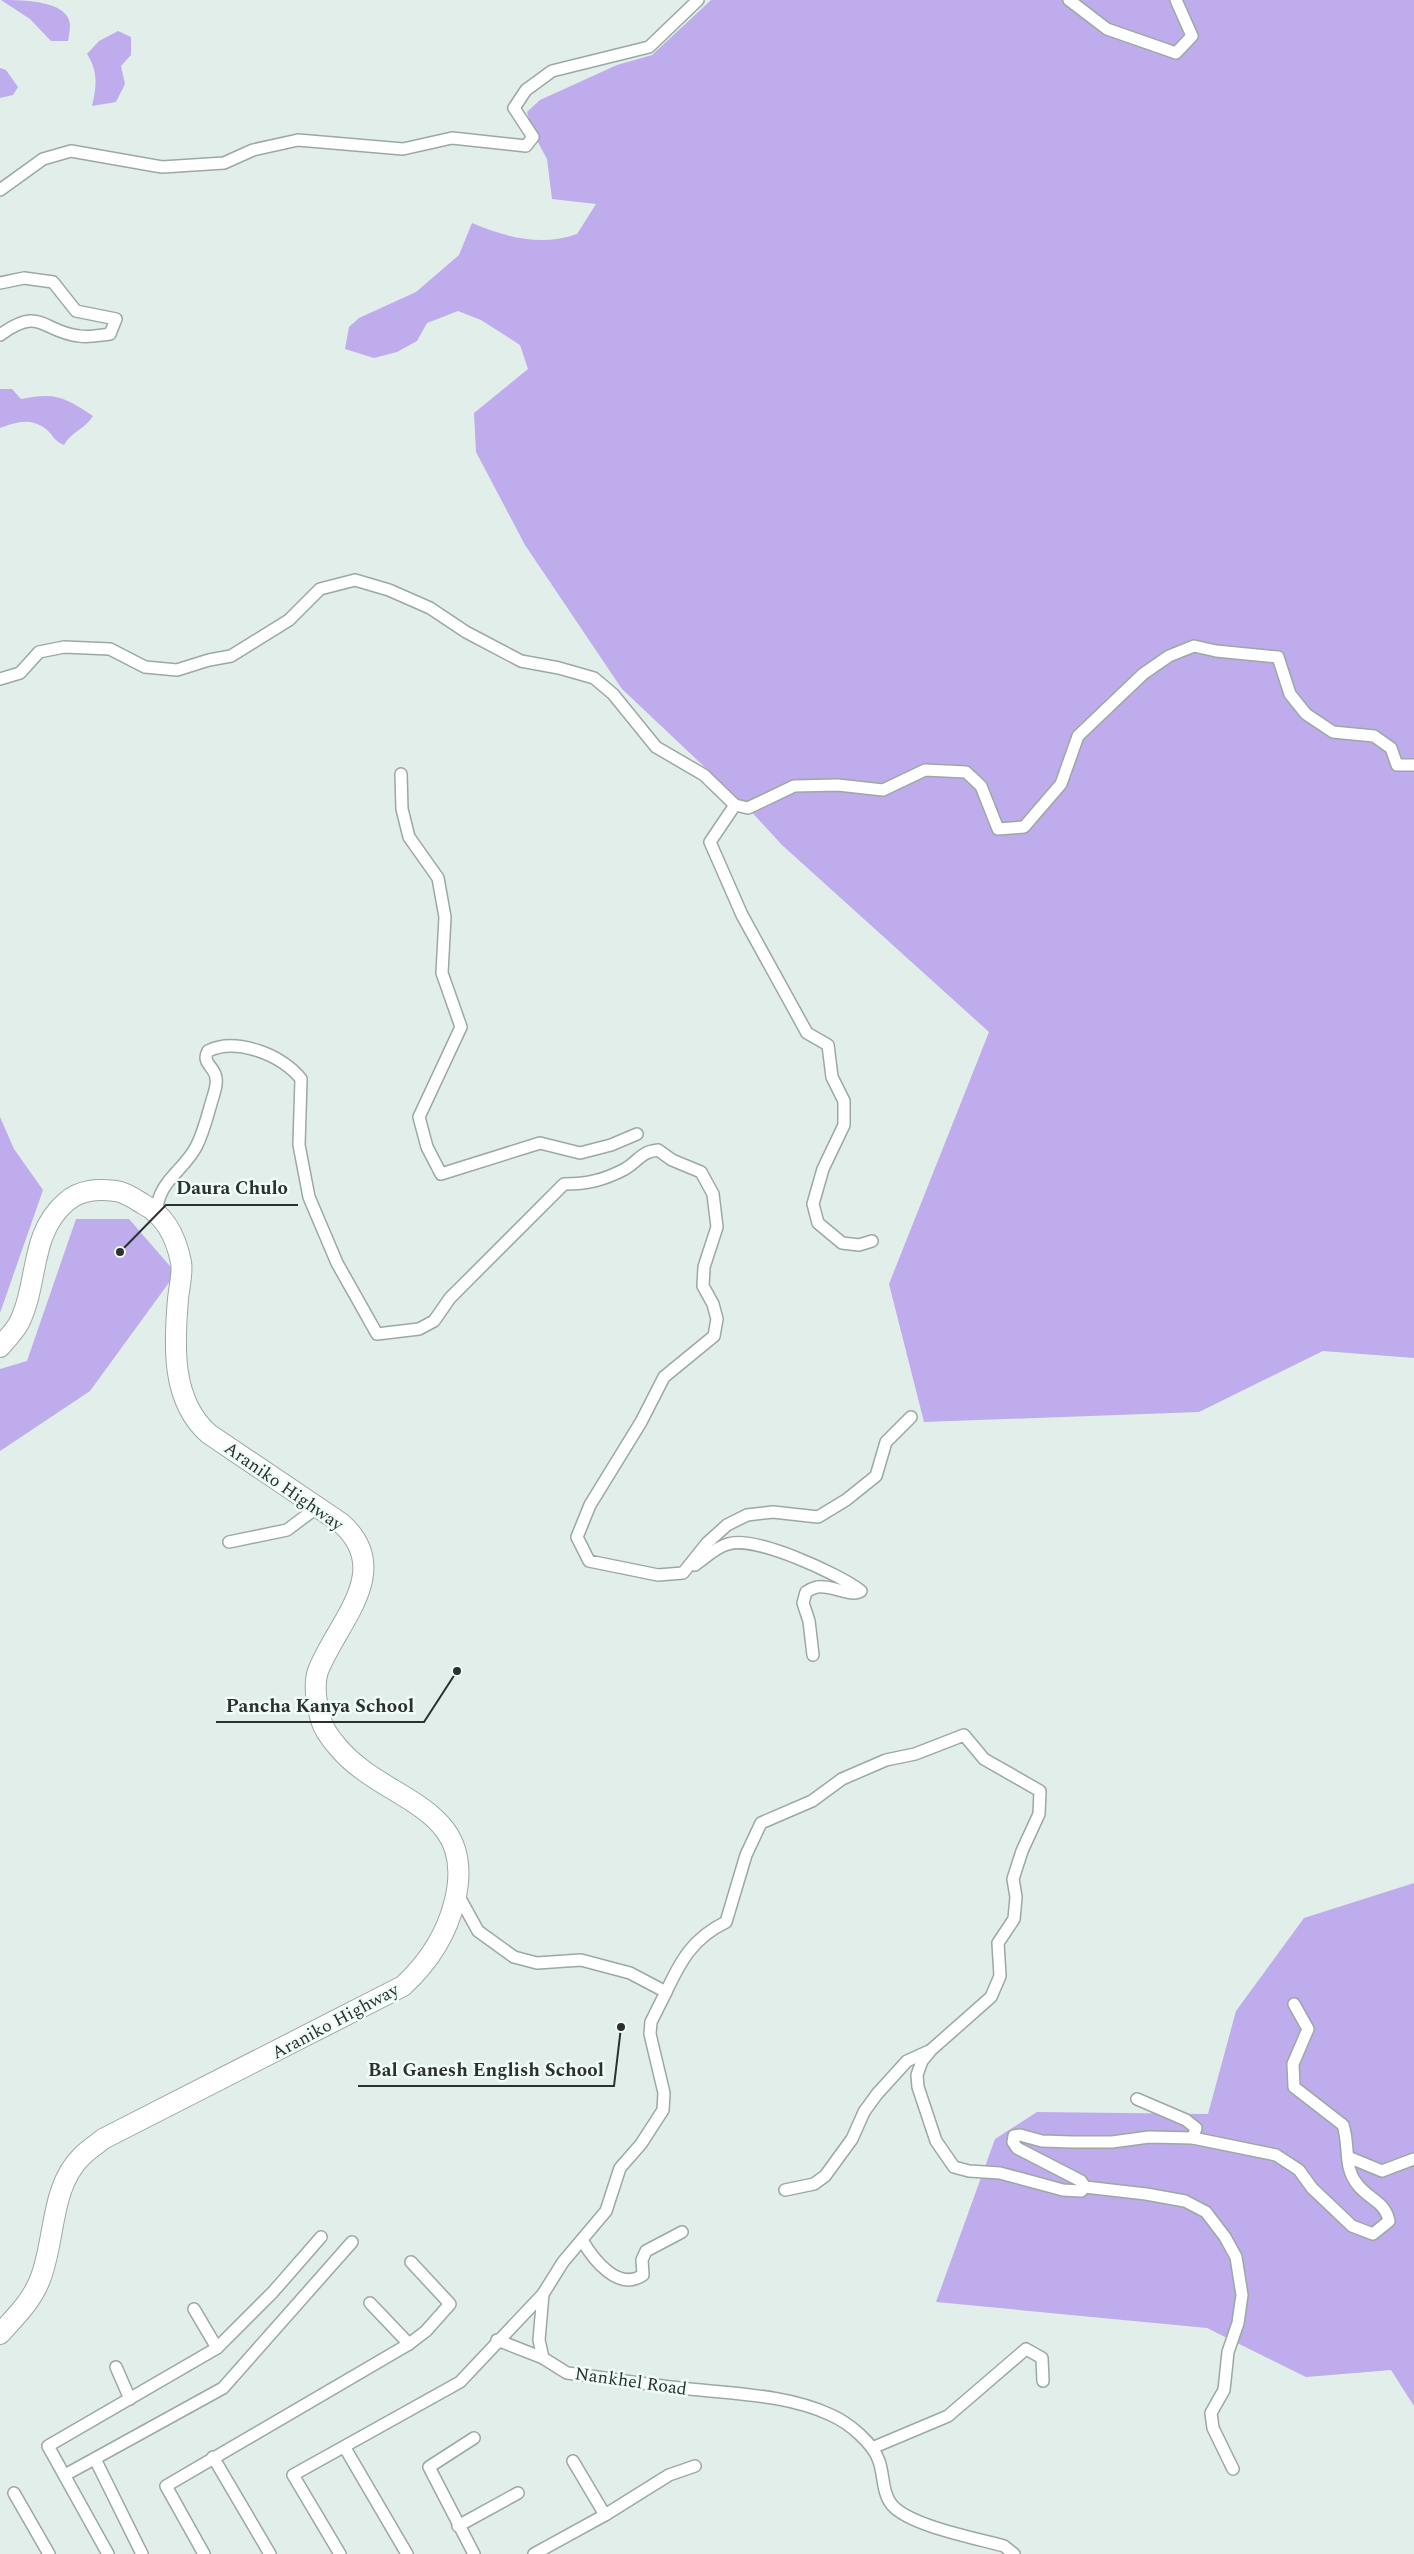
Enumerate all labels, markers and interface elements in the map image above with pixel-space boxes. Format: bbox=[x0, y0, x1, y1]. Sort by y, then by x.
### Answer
callout: Daura Chulo bbox=[166, 1171, 298, 1205]
text: Daura Chulo bbox=[176, 1174, 288, 1203]
street label: Araniko Highway bbox=[218, 1435, 350, 1539]
callout: Pancha Kanya School bbox=[216, 1688, 424, 1722]
text: Pancha Kanya School bbox=[226, 1692, 414, 1721]
street label: Araniko Highway bbox=[267, 1976, 405, 2066]
callout: Bal Ganesh English School bbox=[358, 2052, 614, 2086]
text: Bal Ganesh English School bbox=[368, 2056, 604, 2085]
street label: Nankhel Road bbox=[573, 2360, 689, 2403]

